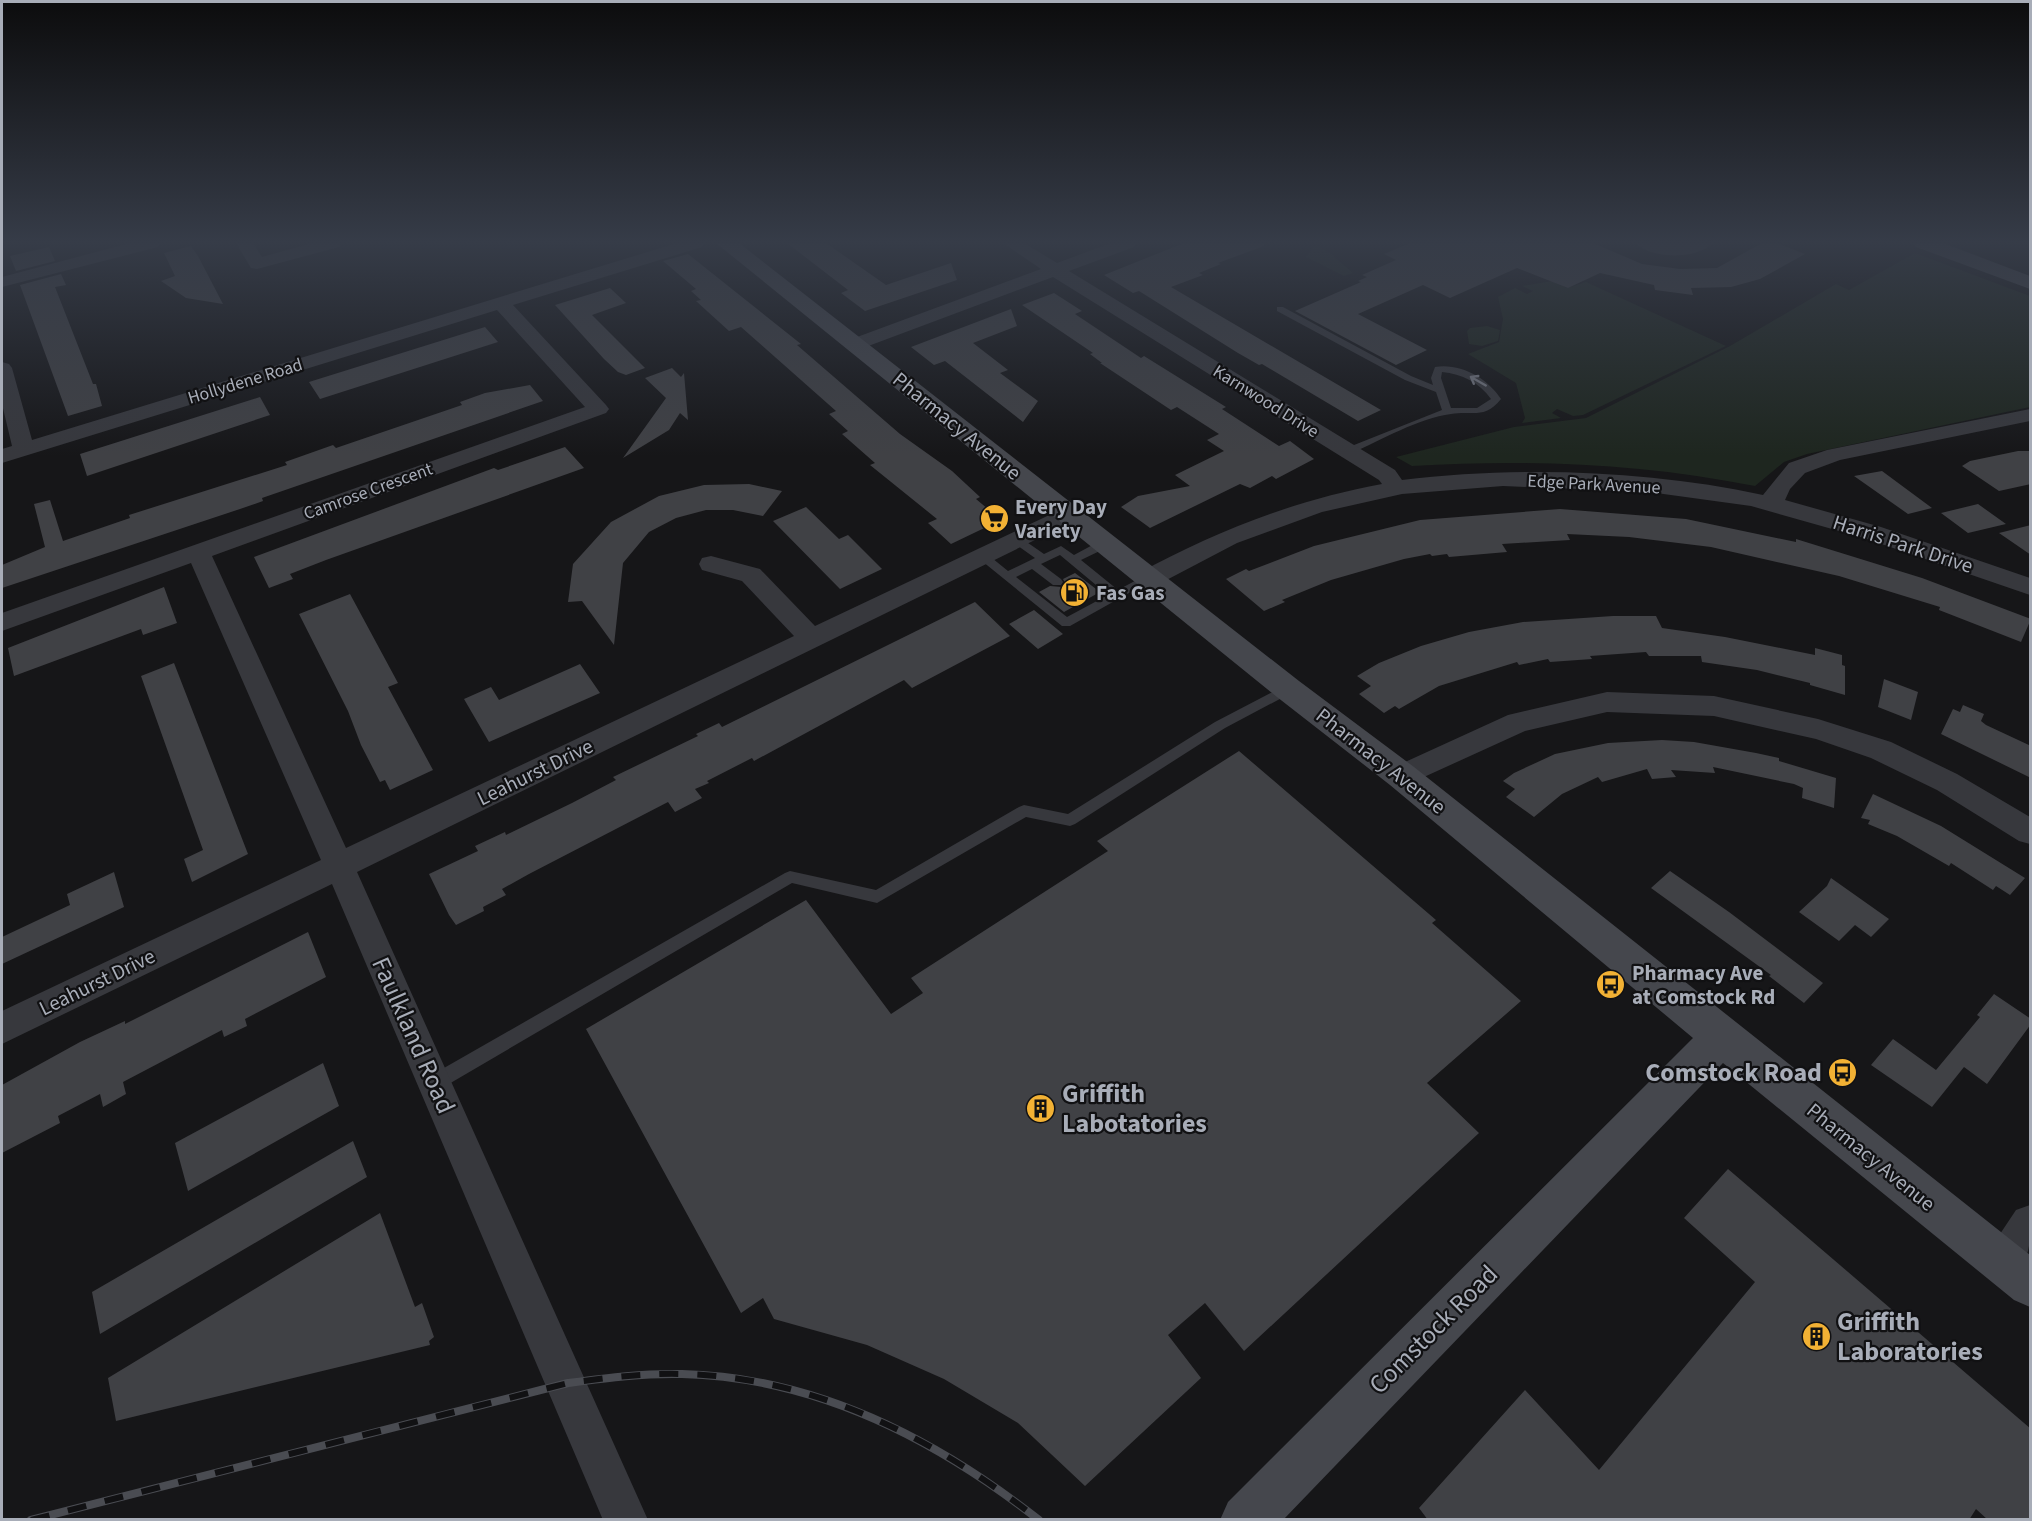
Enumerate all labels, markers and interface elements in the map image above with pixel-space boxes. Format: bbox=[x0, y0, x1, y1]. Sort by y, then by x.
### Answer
street label: Hollydene Road bbox=[185, 352, 306, 411]
street label: Karnwood Drive bbox=[1208, 359, 1324, 444]
street label: Pharmacy Avenue bbox=[886, 365, 1028, 487]
one-way arrow bbox=[1470, 375, 1487, 387]
street label: Camrose Crescent bbox=[300, 457, 436, 526]
street label: Edge Park Avenue bbox=[1527, 469, 1661, 500]
place label: Every Day Variety bbox=[1014, 492, 1107, 546]
supermarket icon: Every Day Variety bbox=[978, 503, 1010, 535]
street label: Harris Park Drive bbox=[1829, 507, 1977, 581]
fuel station icon: Fas Gas bbox=[1059, 577, 1091, 609]
place label: Fas Gas bbox=[1096, 578, 1165, 608]
street label: Pharmacy Avenue bbox=[1310, 701, 1452, 821]
street label: Leahurst Drive bbox=[472, 731, 598, 813]
street label: Leahurst Drive bbox=[34, 941, 160, 1023]
street label: Faulkland Road bbox=[362, 951, 465, 1120]
place label: Pharmacy Ave at Comstock Rd bbox=[1632, 958, 1775, 1012]
bus stop icon: Pharmacy Ave at Comstock Rd bbox=[1595, 969, 1627, 1001]
place label: Comstock Road bbox=[1645, 1054, 1822, 1091]
bus stop icon: Comstock Road bbox=[1827, 1056, 1859, 1088]
place label: Griffith Labotatories bbox=[1062, 1075, 1207, 1142]
building icon: Griffith Labotatories bbox=[1025, 1092, 1057, 1124]
street label: Pharmacy Avenue bbox=[1800, 1096, 1942, 1218]
street label: Comstock Road bbox=[1360, 1256, 1506, 1402]
place label: Griffith Laboratories bbox=[1837, 1303, 1983, 1370]
building icon: Griffith Laboratories bbox=[1800, 1320, 1832, 1352]

